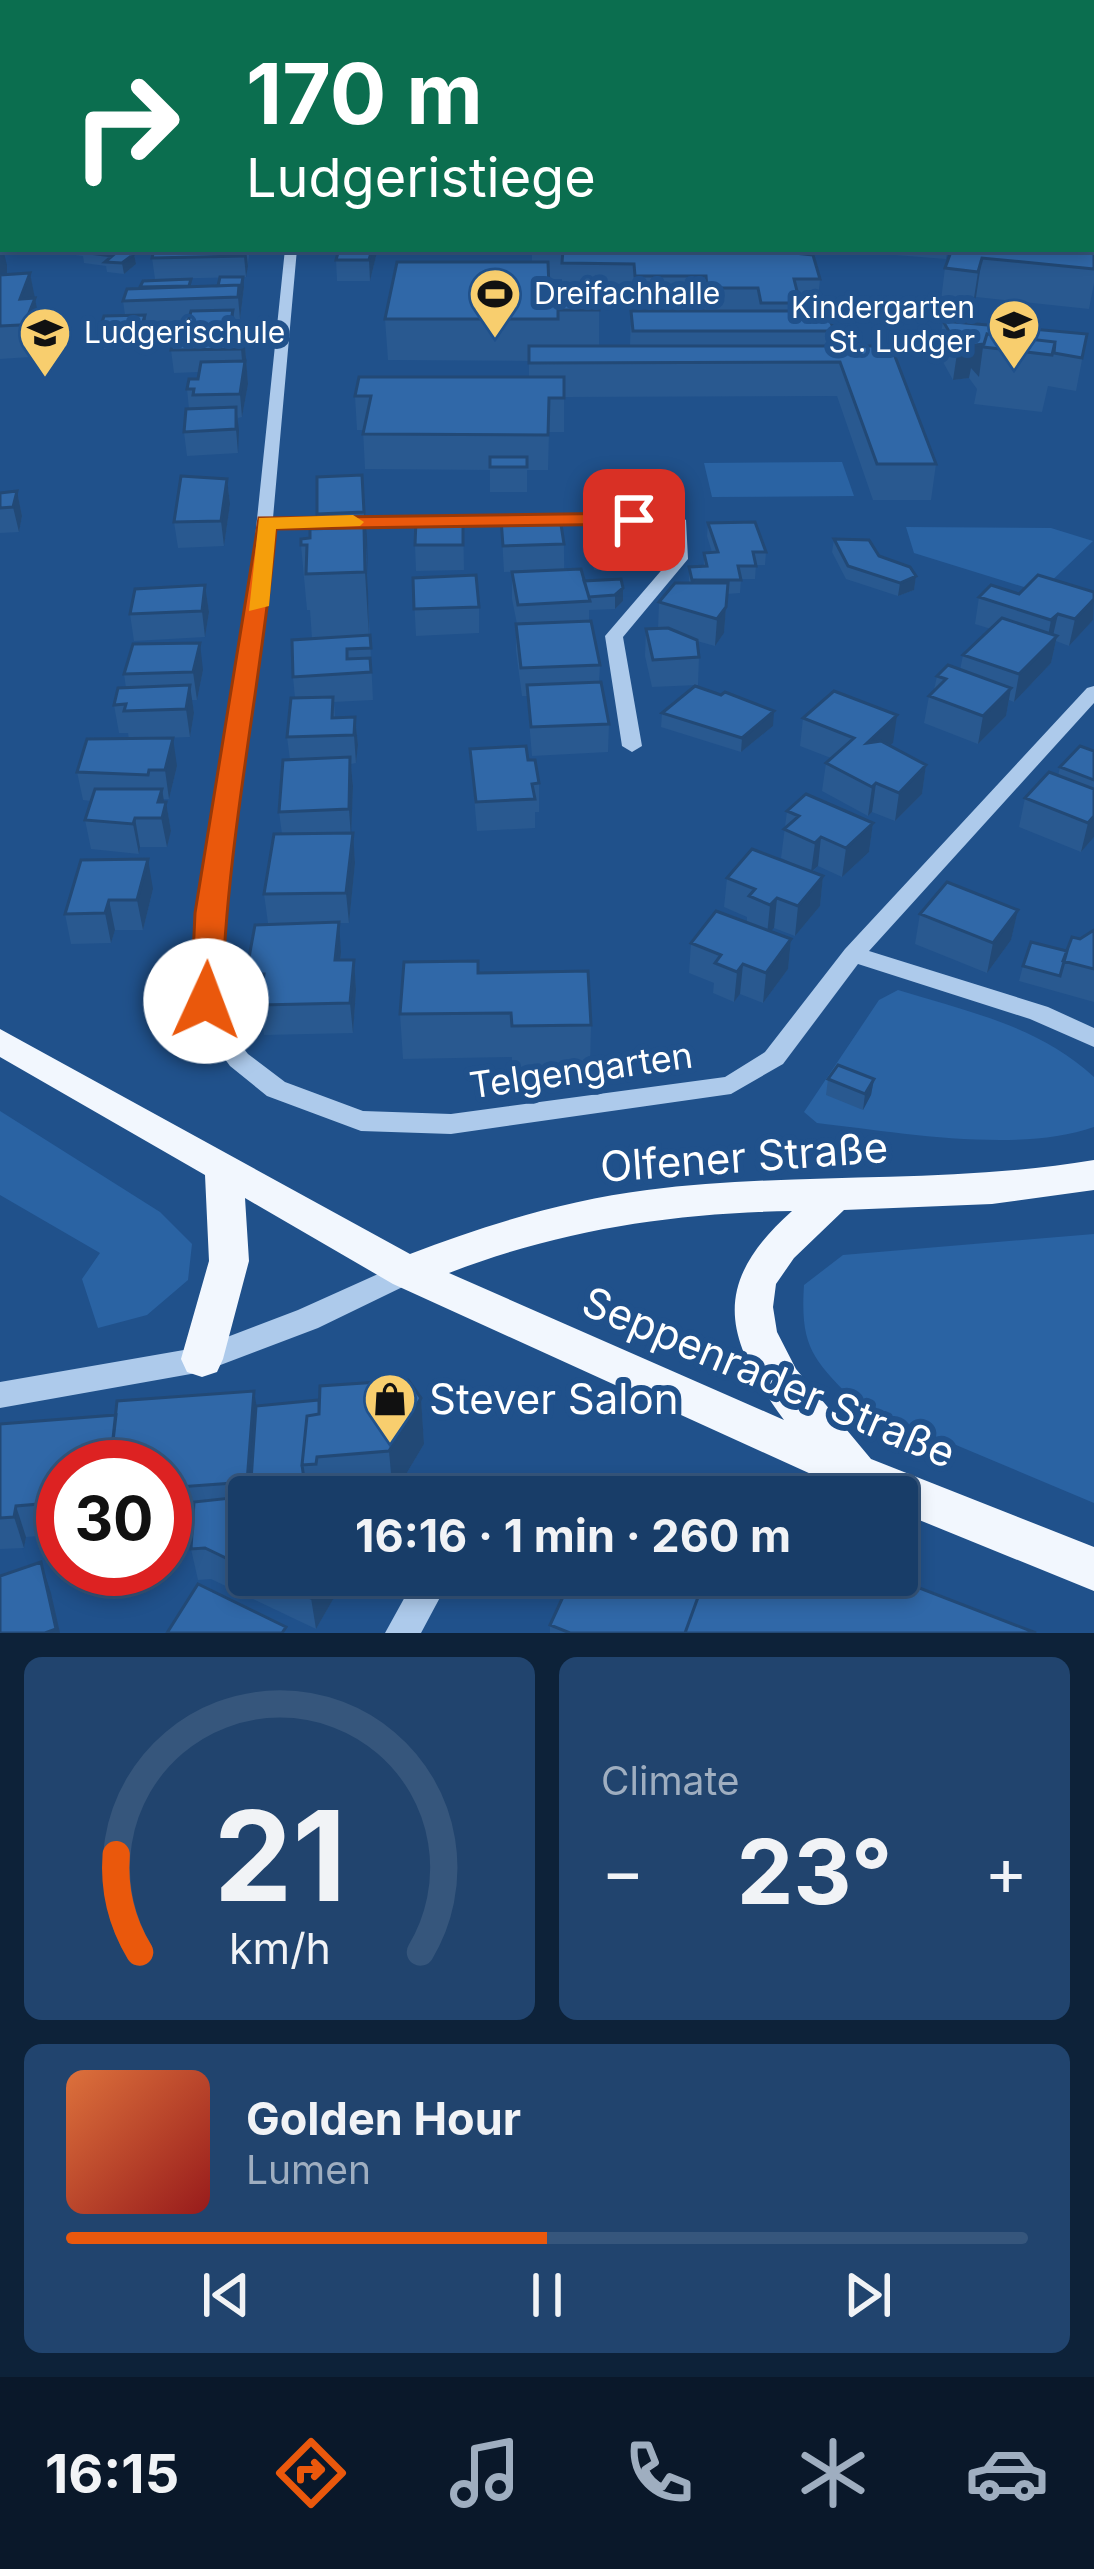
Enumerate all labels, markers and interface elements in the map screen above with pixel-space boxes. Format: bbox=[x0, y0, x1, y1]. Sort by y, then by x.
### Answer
text: 170 m bbox=[246, 43, 483, 144]
icon: right bbox=[48, 48, 204, 204]
text: Ludgeristiege bbox=[246, 145, 596, 210]
sports icon: Dreifachhalle bbox=[467, 266, 523, 340]
place label: Dreifachhalle bbox=[534, 275, 720, 311]
place label: Kindergarten St. Ludger bbox=[791, 289, 975, 359]
school or university icon: Kindergarten St. Ludger bbox=[986, 297, 1042, 371]
school or university icon: Ludgerischule bbox=[17, 305, 73, 379]
place label: Ludgerischule bbox=[84, 314, 285, 350]
pin bbox=[583, 469, 685, 571]
icon: arrive bbox=[601, 487, 667, 553]
position arrow bbox=[143, 938, 269, 1064]
street label: Telgengarten bbox=[467, 1033, 695, 1107]
street label: Olfener Straße bbox=[598, 1121, 890, 1192]
street label: Seppenrader Straße bbox=[575, 1275, 963, 1478]
shop icon: Stever Salon bbox=[362, 1371, 418, 1445]
place label: Stever Salon bbox=[429, 1373, 679, 1424]
speed limit sign: 30 bbox=[36, 1440, 192, 1596]
text: 16:16 · 1 min · 260 m bbox=[355, 1508, 791, 1563]
text: Climate bbox=[601, 1757, 740, 1804]
text: 21 bbox=[213, 1780, 346, 1931]
text: 23° bbox=[737, 1817, 892, 1926]
text: − bbox=[601, 1831, 645, 1911]
text: + bbox=[984, 1831, 1028, 1911]
text: km/h bbox=[229, 1921, 330, 1973]
text: Golden Hour bbox=[246, 2091, 521, 2146]
text: Lumen bbox=[246, 2146, 371, 2193]
icon: previous bbox=[193, 2262, 259, 2328]
icon: pause bbox=[514, 2262, 580, 2328]
icon: next bbox=[835, 2262, 901, 2328]
icon: directions bbox=[269, 2431, 353, 2515]
icon: music bbox=[443, 2431, 527, 2515]
icon: phone bbox=[617, 2431, 701, 2515]
icon: climate bbox=[791, 2431, 875, 2515]
icon: car bbox=[965, 2431, 1049, 2515]
text: 16:15 bbox=[45, 2441, 179, 2506]

